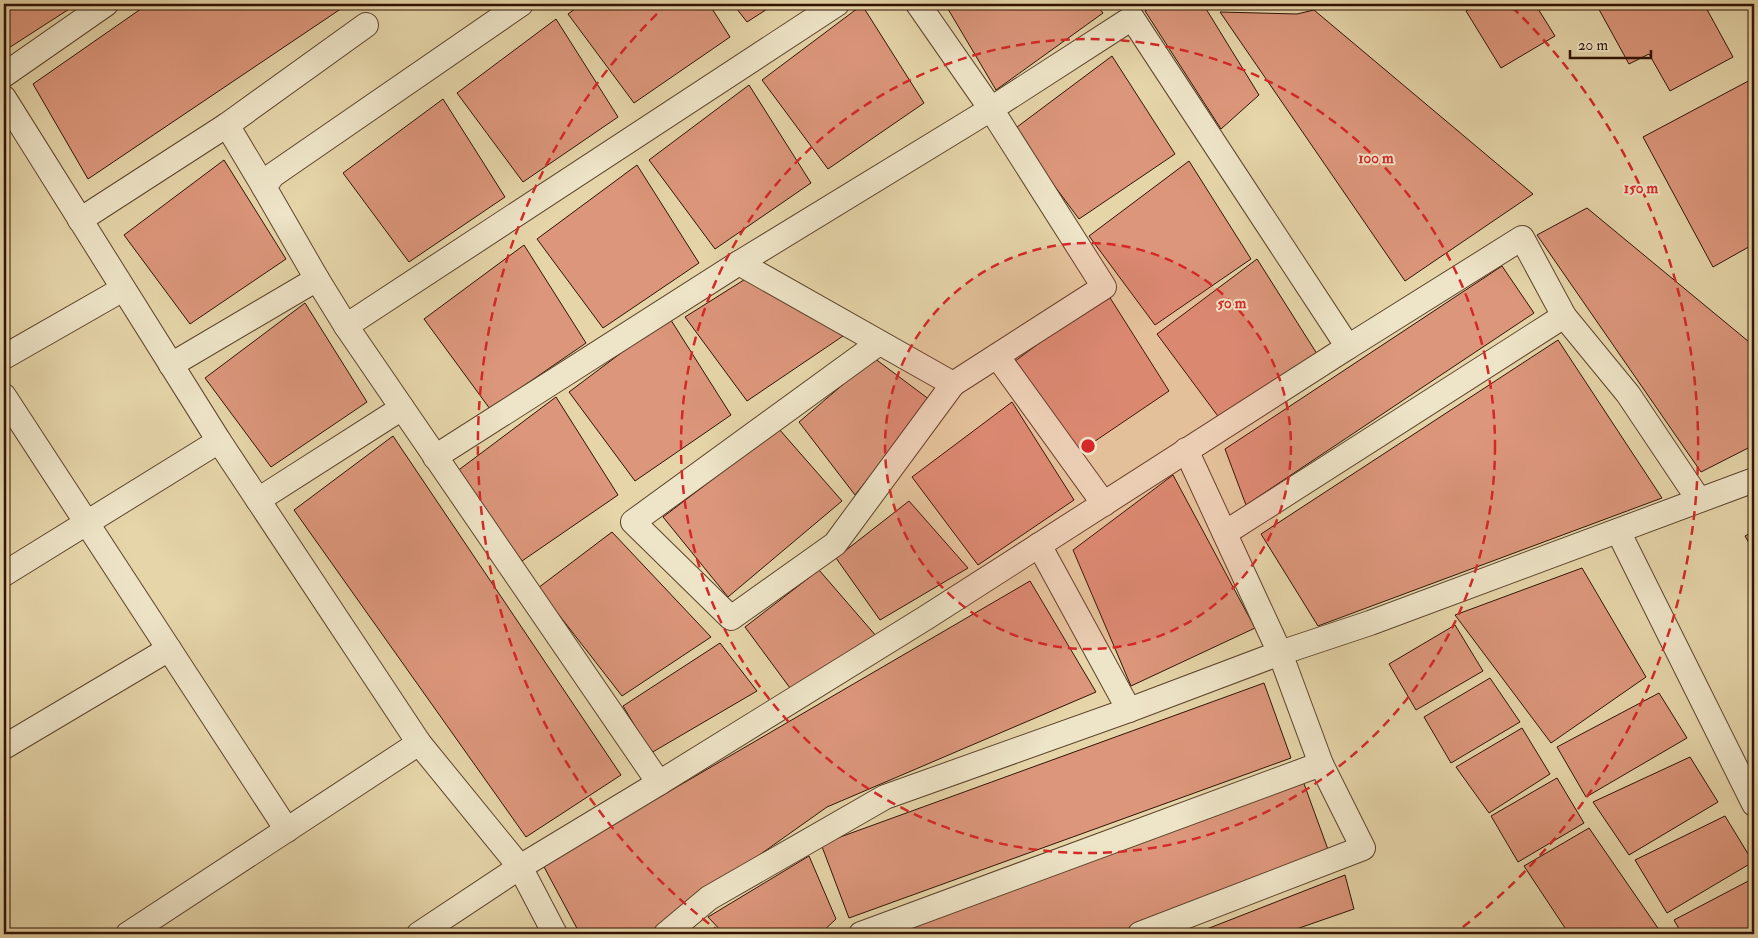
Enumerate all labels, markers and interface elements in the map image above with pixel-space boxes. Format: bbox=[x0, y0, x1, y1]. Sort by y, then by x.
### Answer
scale bar bbox=[1570, 28, 1652, 60]
text: 20 m bbox=[1578, 36, 1608, 55]
text: 100 m bbox=[1358, 149, 1394, 168]
text: 150 m bbox=[1624, 179, 1658, 198]
text: 50 m bbox=[1218, 294, 1247, 313]
centre of rings bbox=[1079, 437, 1097, 455]

